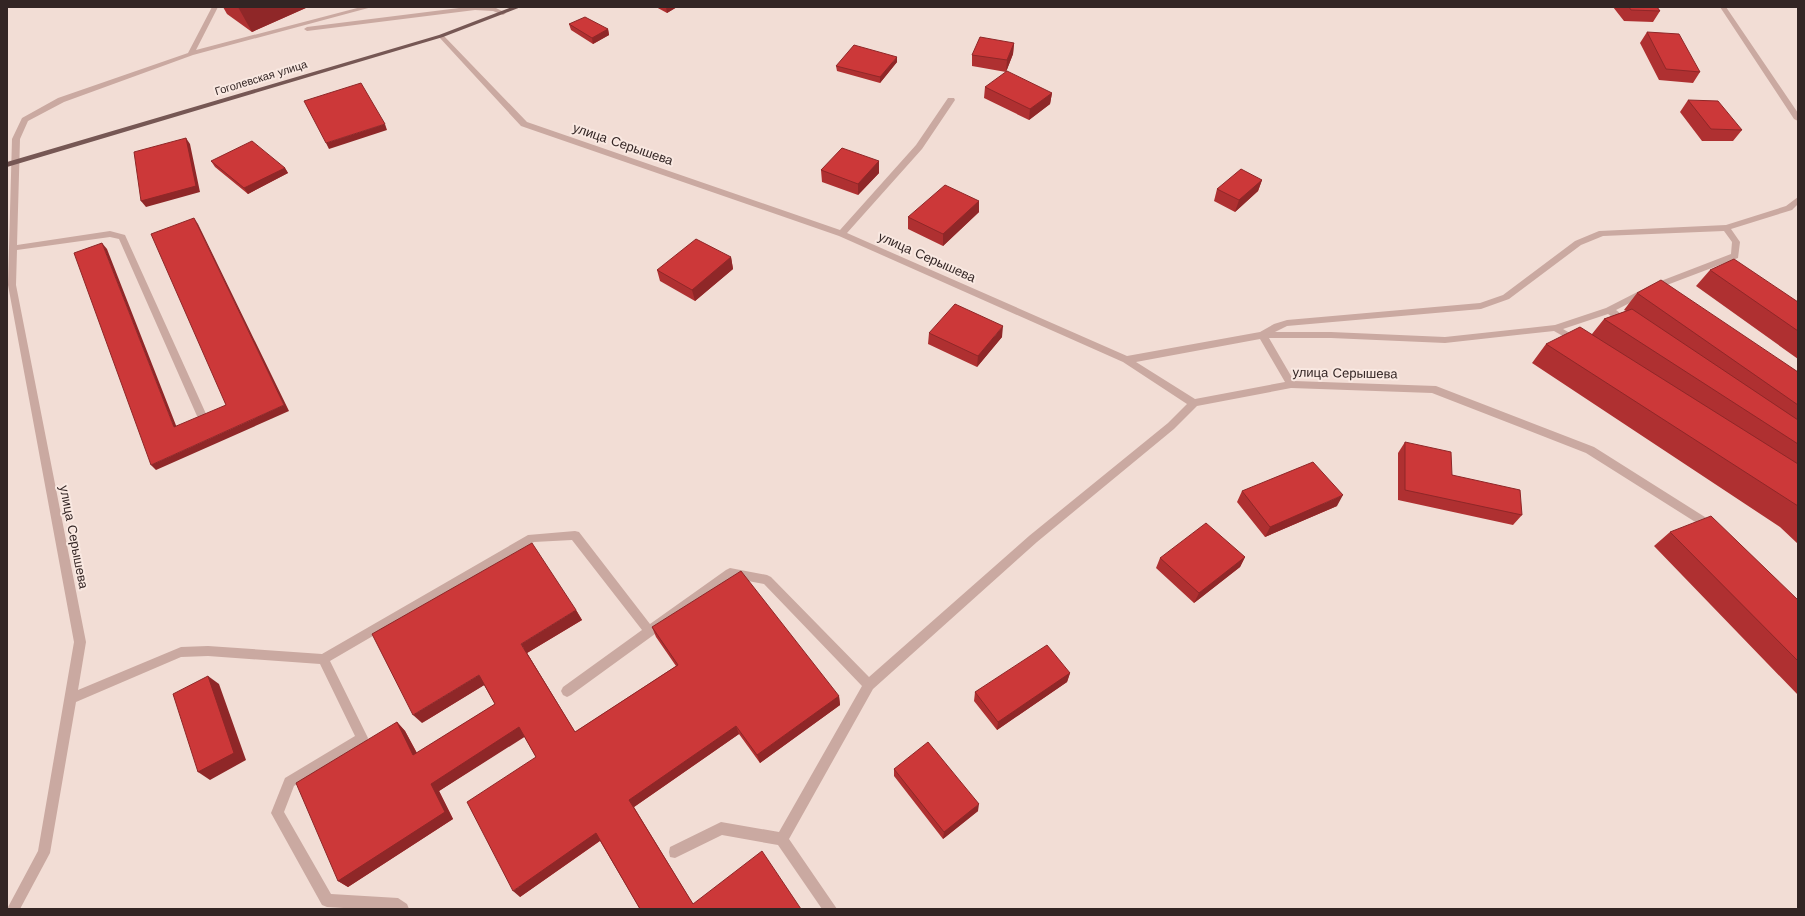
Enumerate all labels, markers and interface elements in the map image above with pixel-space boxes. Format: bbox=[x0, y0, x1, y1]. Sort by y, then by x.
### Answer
street label: Гоголевская улица bbox=[213, 58, 310, 98]
street label: улица Серышева bbox=[571, 120, 676, 168]
street label: улица Серышева bbox=[876, 229, 979, 286]
street label: улица Серышева bbox=[1292, 365, 1398, 381]
street label: улица Серышева bbox=[57, 484, 92, 591]

